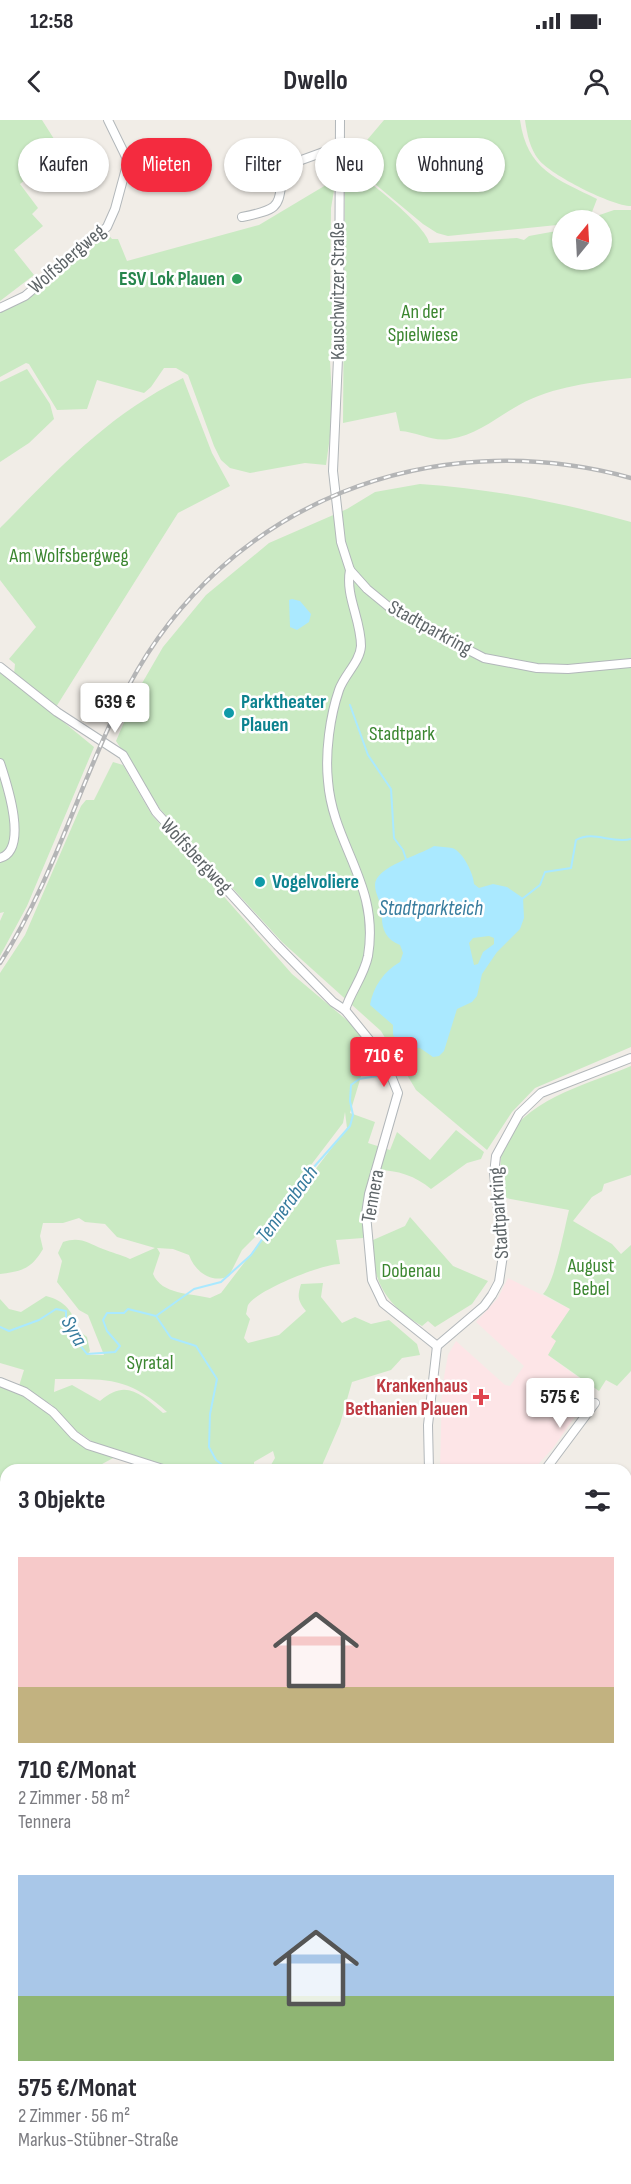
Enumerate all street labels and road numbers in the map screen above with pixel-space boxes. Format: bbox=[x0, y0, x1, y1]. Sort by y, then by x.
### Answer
street label: Wolfsbergweg bbox=[24, 219, 110, 299]
street label: Kauschwitzer Straße bbox=[326, 222, 350, 360]
street label: Stadtparkring bbox=[384, 595, 476, 661]
street label: Wolfsbergweg bbox=[155, 813, 237, 899]
street label: Stadtparkring bbox=[484, 1166, 514, 1260]
street label: Tennera bbox=[357, 1168, 389, 1224]

